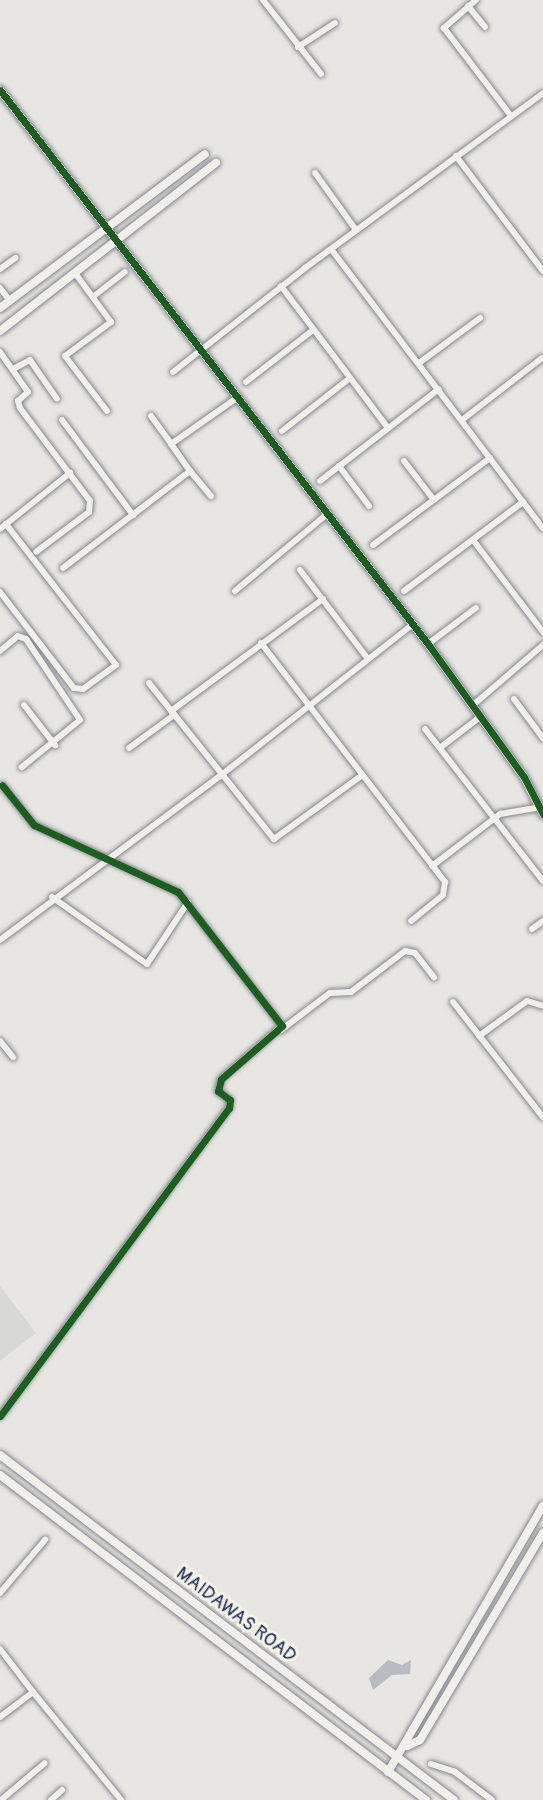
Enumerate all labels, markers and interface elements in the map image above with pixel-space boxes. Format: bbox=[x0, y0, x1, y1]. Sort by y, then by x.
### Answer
street label: MAIDAWAS ROAD bbox=[171, 1562, 301, 1668]

